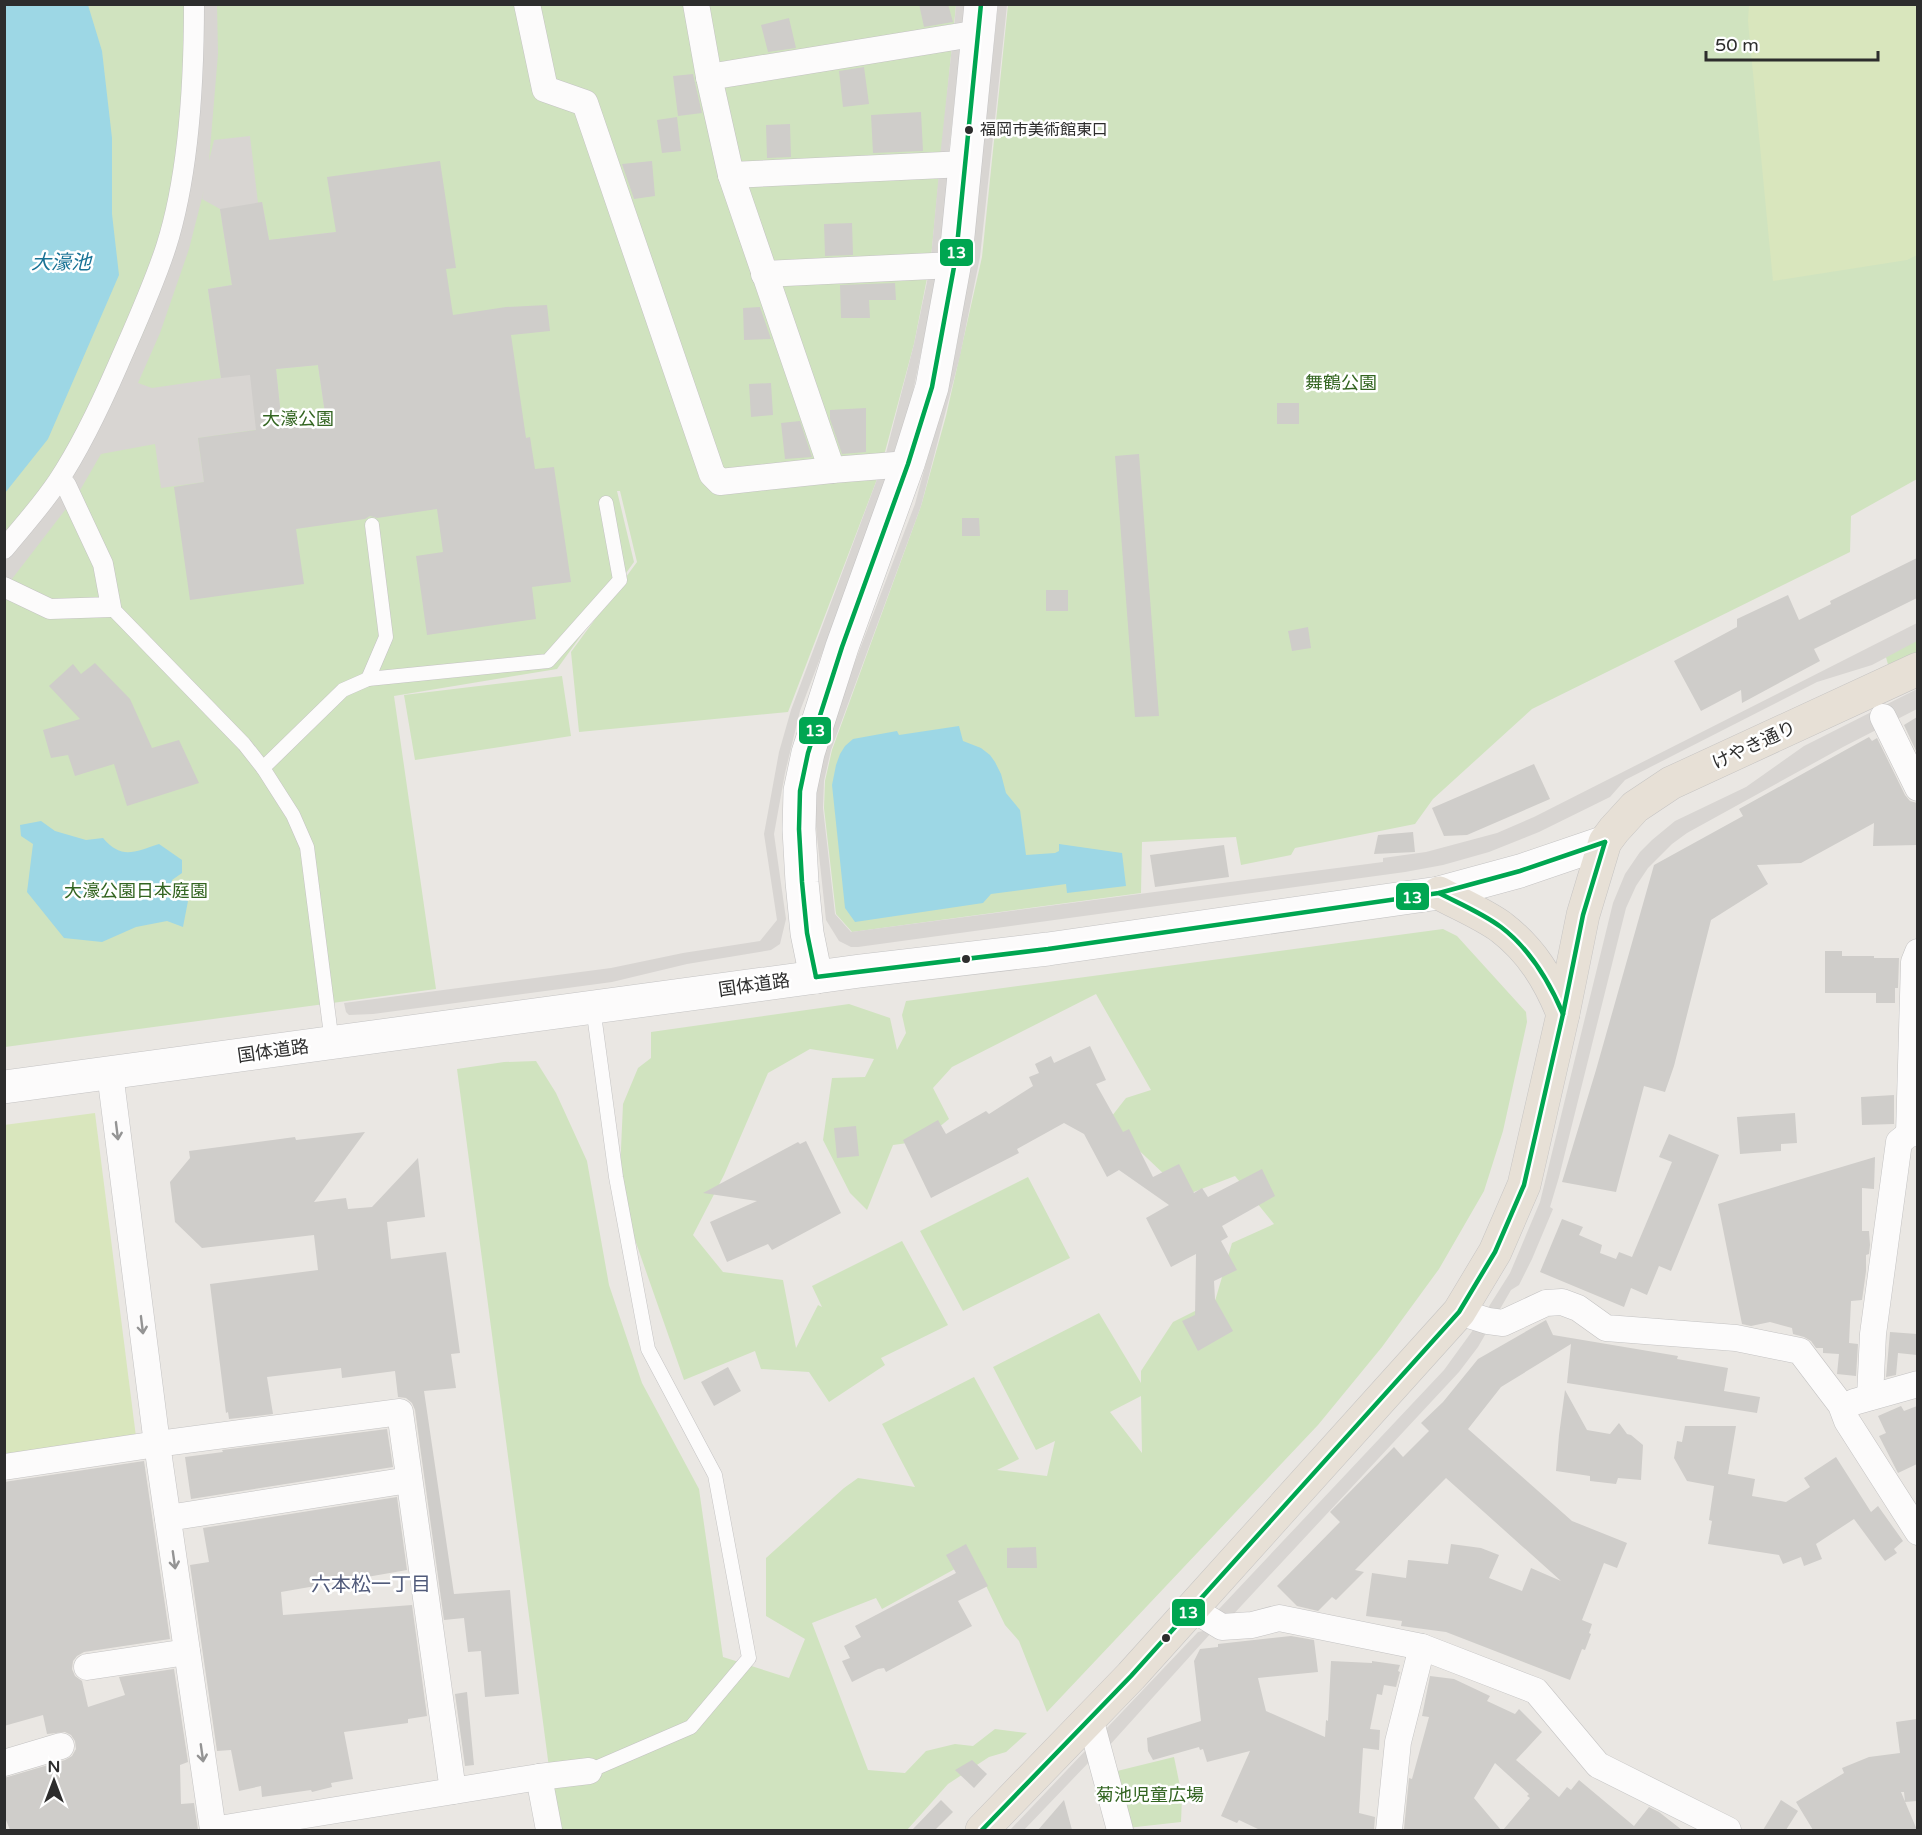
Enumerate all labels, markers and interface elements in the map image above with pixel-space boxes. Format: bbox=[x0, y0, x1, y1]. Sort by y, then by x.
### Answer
scale bar bbox=[1706, 24, 1878, 62]
text: 50 m bbox=[1715, 34, 1759, 56]
place label: 福岡市美術館東口 bbox=[980, 120, 1108, 140]
marker: 福岡市美術館東口 bbox=[963, 124, 975, 136]
line badge: 13 bbox=[939, 238, 974, 267]
text: 13 bbox=[946, 243, 966, 263]
water label: 大濠池 bbox=[31, 251, 93, 275]
park label: 舞鶴公園 bbox=[1305, 372, 1377, 394]
park label: 大濠公園 bbox=[262, 408, 334, 430]
line badge: 13 bbox=[798, 716, 832, 745]
street label: けやき通り bbox=[1709, 716, 1799, 774]
text: 13 bbox=[805, 721, 825, 741]
park label: 大濠公園日本庭園 bbox=[64, 880, 208, 902]
line badge: 13 bbox=[1395, 882, 1430, 911]
text: 13 bbox=[1402, 888, 1422, 908]
unlabelled marker bbox=[960, 953, 972, 965]
street label: 国体道路 bbox=[717, 969, 791, 1001]
street label: 国体道路 bbox=[236, 1035, 310, 1067]
one-way arrow bbox=[112, 1121, 123, 1141]
one-way arrow bbox=[137, 1314, 148, 1334]
one-way arrow bbox=[168, 1549, 179, 1569]
district label: 六本松一丁目 bbox=[311, 1573, 431, 1597]
line badge: 13 bbox=[1171, 1598, 1206, 1627]
text: 13 bbox=[1178, 1603, 1198, 1623]
unlabelled marker bbox=[1160, 1632, 1172, 1644]
one-way arrow bbox=[196, 1742, 207, 1762]
north arrow bbox=[24, 1751, 84, 1811]
text: N bbox=[48, 1757, 60, 1777]
park label: 菊池児童広場 bbox=[1096, 1784, 1204, 1806]

